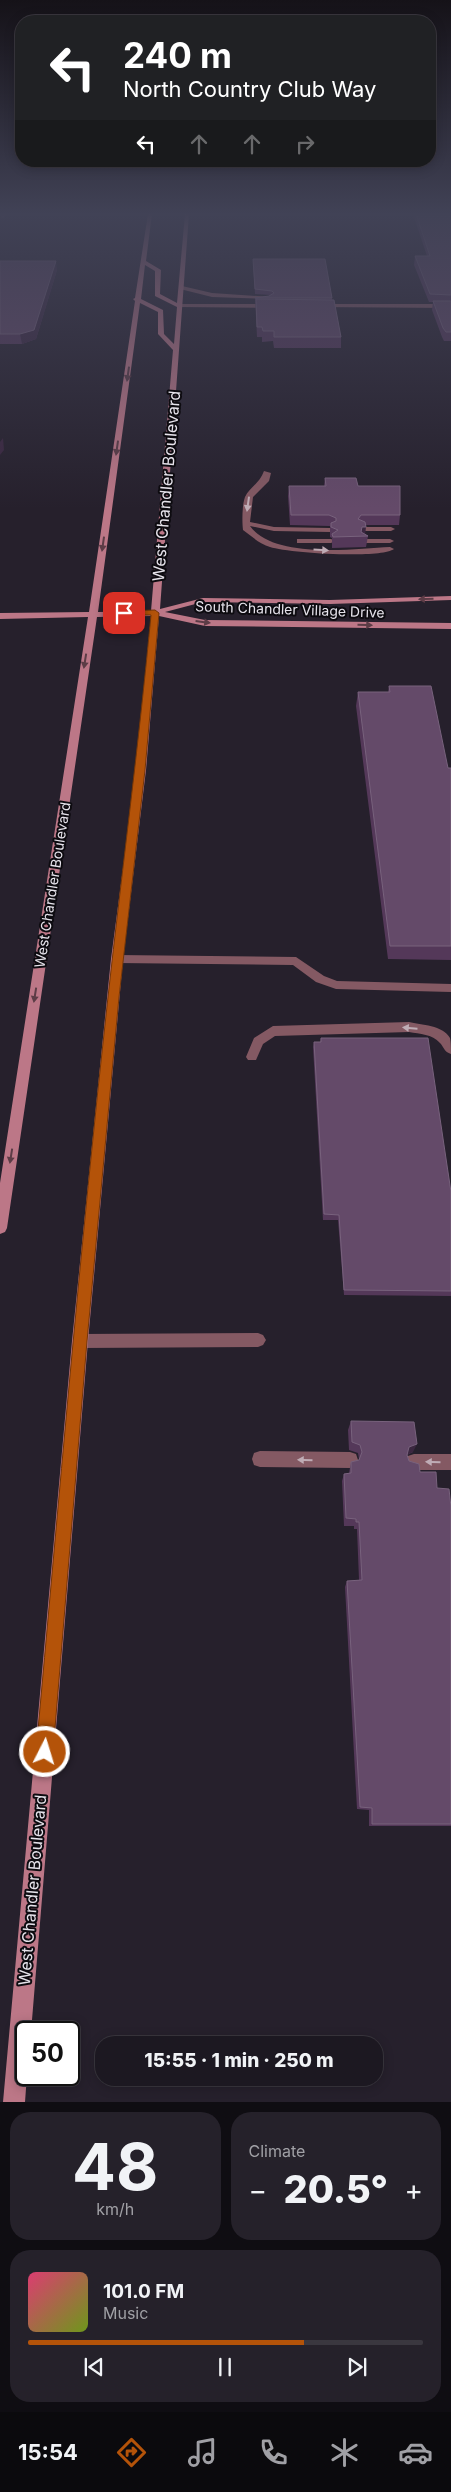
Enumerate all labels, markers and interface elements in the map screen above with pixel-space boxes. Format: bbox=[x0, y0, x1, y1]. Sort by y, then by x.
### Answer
text: 240 m bbox=[123, 34, 232, 76]
icon: left bbox=[40, 35, 105, 100]
text: North Country Club Way bbox=[123, 76, 376, 102]
icon: left bbox=[132, 130, 160, 158]
icon: ahead bbox=[185, 130, 213, 158]
icon: ahead bbox=[238, 130, 266, 158]
icon: right bbox=[291, 130, 319, 158]
one-way arrow bbox=[124, 366, 132, 382]
street label: West Chandler Boulevard bbox=[148, 390, 184, 582]
one-way arrow bbox=[113, 440, 121, 456]
one-way arrow bbox=[244, 497, 252, 513]
one-way arrow bbox=[99, 536, 107, 552]
one-way arrow bbox=[313, 547, 329, 555]
pin bbox=[103, 592, 145, 634]
one-way arrow bbox=[418, 596, 434, 604]
street label: South Chandler Village Drive bbox=[195, 597, 385, 621]
icon: arrive bbox=[110, 599, 138, 627]
one-way arrow bbox=[195, 618, 211, 626]
one-way arrow bbox=[358, 621, 374, 629]
one-way arrow bbox=[81, 654, 89, 670]
street label: West Chandler Boulevard bbox=[31, 801, 73, 969]
one-way arrow bbox=[31, 987, 39, 1003]
one-way arrow bbox=[402, 1024, 418, 1032]
one-way arrow bbox=[7, 1148, 15, 1164]
one-way arrow bbox=[297, 1456, 313, 1464]
one-way arrow bbox=[424, 1458, 440, 1466]
position arrow bbox=[18, 1725, 70, 1777]
street label: West Chandler Boulevard bbox=[14, 1794, 50, 1986]
speed limit sign: 50 bbox=[15, 2021, 80, 2086]
text: 15:55 · 1 min · 250 m bbox=[144, 2049, 334, 2072]
text: 48 bbox=[72, 2127, 158, 2206]
text: Climate bbox=[249, 2141, 305, 2161]
text: 20.5° bbox=[283, 2166, 388, 2212]
text: − bbox=[249, 2173, 267, 2207]
text: + bbox=[404, 2173, 423, 2207]
text: km/h bbox=[96, 2199, 134, 2219]
text: 101.0 FM bbox=[103, 2280, 184, 2303]
text: Music bbox=[103, 2303, 148, 2323]
icon: previous bbox=[80, 2353, 108, 2381]
icon: pause bbox=[211, 2353, 239, 2381]
icon: next bbox=[343, 2353, 371, 2381]
icon: directions bbox=[114, 2435, 149, 2470]
icon: music bbox=[185, 2435, 220, 2470]
icon: phone bbox=[256, 2435, 291, 2470]
icon: climate bbox=[327, 2435, 362, 2470]
icon: car bbox=[398, 2435, 433, 2470]
text: 15:54 bbox=[18, 2439, 78, 2465]

